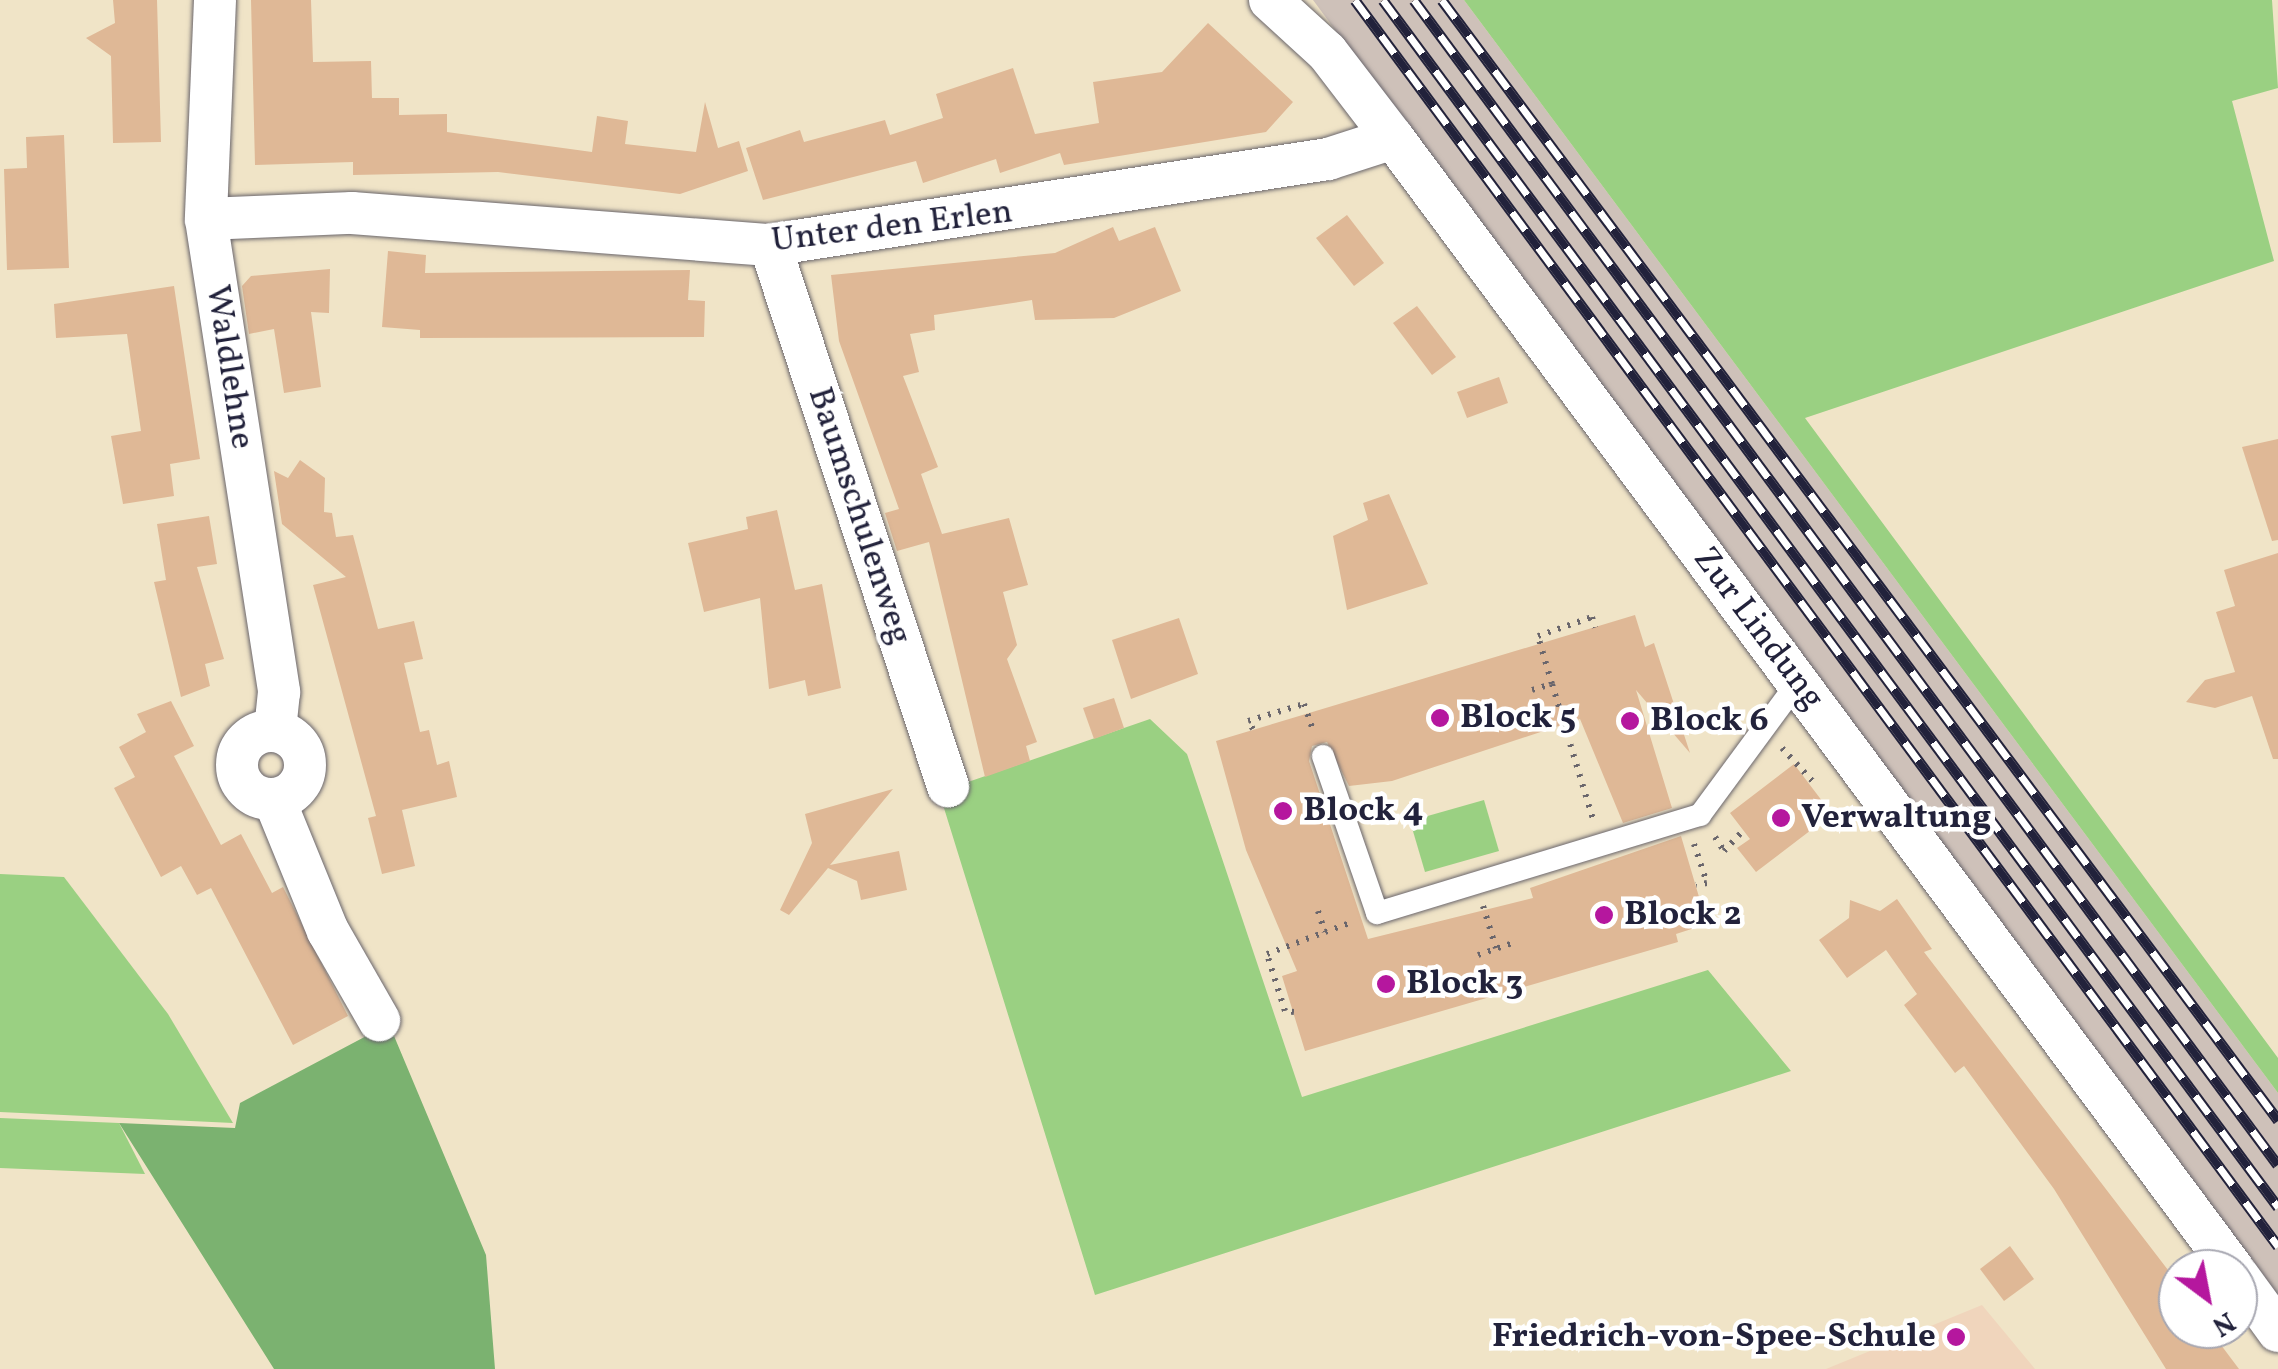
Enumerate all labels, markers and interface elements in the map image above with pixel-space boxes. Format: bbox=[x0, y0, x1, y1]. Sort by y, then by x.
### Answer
street label: Unter den Erlen bbox=[769, 191, 1015, 263]
street label: Waldlehne bbox=[195, 282, 263, 452]
street label: Baumschulenweg bbox=[798, 382, 920, 650]
street label: Zur Lindung bbox=[1683, 539, 1833, 719]
place label: Block 5 bbox=[1460, 697, 1576, 739]
place label: Block 6 bbox=[1650, 700, 1769, 742]
marker: Block 5 bbox=[1429, 707, 1451, 729]
marker: Block 6 bbox=[1619, 710, 1641, 732]
place label: Block 4 bbox=[1303, 790, 1424, 832]
place label: Verwaltung bbox=[1801, 797, 1991, 839]
marker: Block 4 bbox=[1272, 800, 1294, 822]
marker: Verwaltung bbox=[1770, 807, 1792, 829]
place label: Block 2 bbox=[1624, 894, 1742, 936]
marker: Block 2 bbox=[1593, 904, 1615, 926]
place label: Block 3 bbox=[1406, 963, 1523, 1005]
marker: Block 3 bbox=[1375, 973, 1397, 995]
north arrow bbox=[2158, 1249, 2258, 1349]
text: N bbox=[2204, 1301, 2242, 1345]
place label: Friedrich-von-Spee-Schule bbox=[1492, 1316, 1936, 1358]
marker: Friedrich-von-Spee-Schule bbox=[1945, 1326, 1967, 1348]

